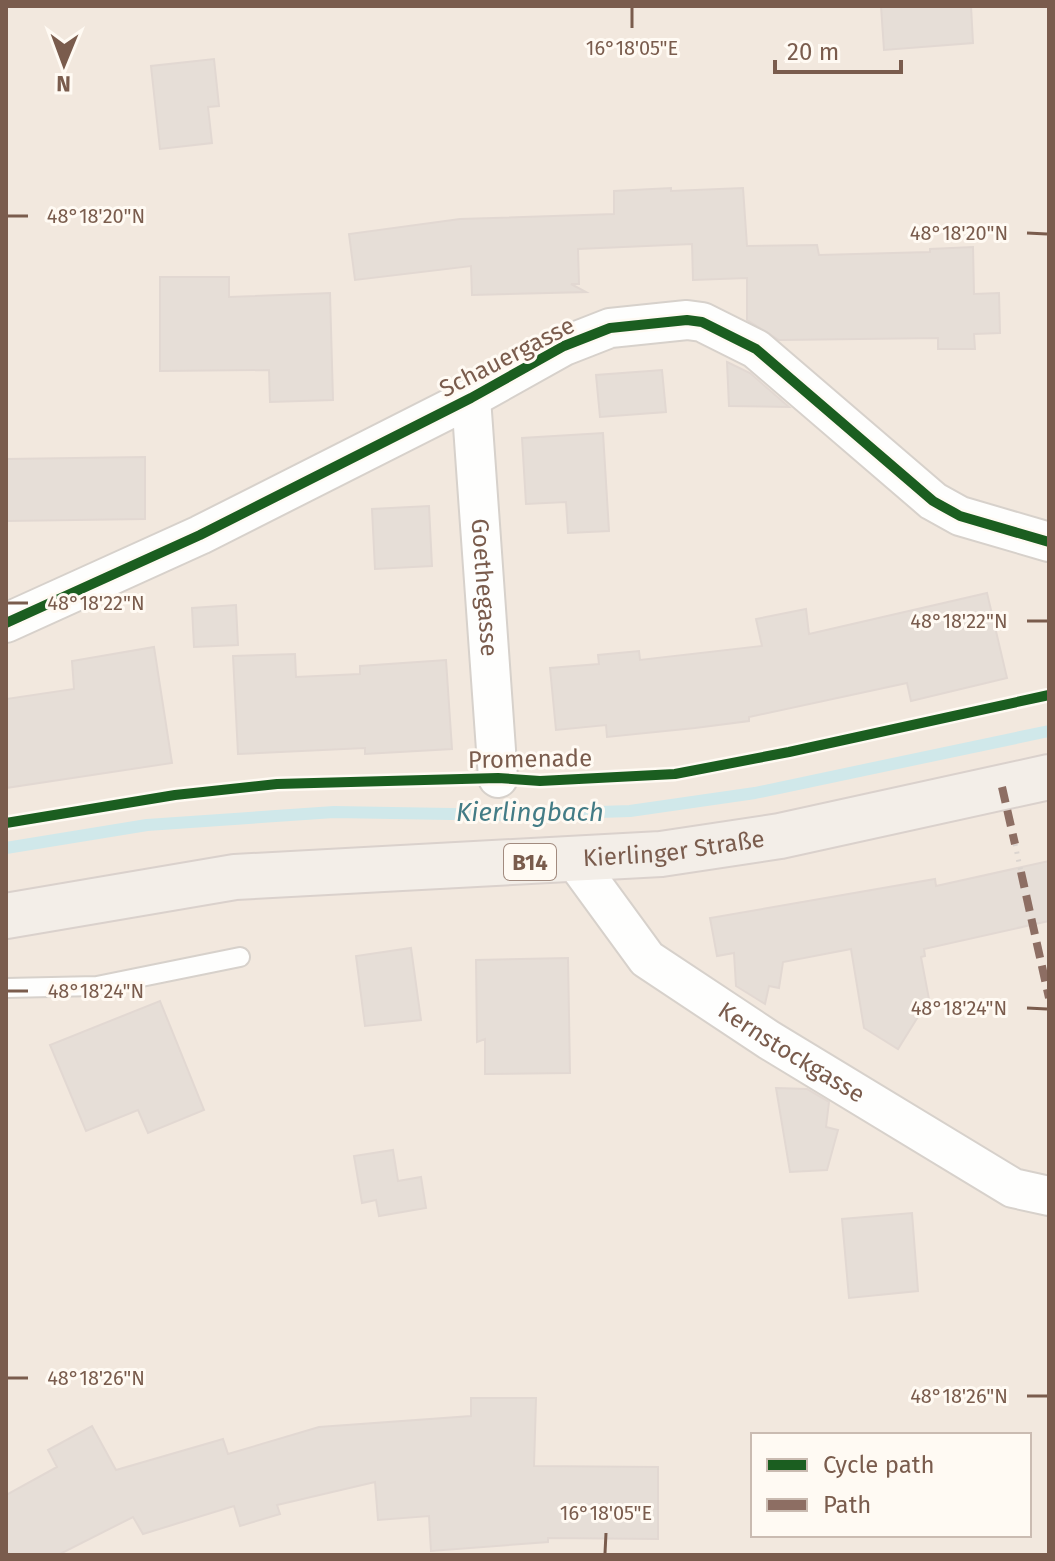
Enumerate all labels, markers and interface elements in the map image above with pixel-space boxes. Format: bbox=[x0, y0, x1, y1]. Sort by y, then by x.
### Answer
north arrow bbox=[24, 24, 104, 104]
scale bar bbox=[775, 24, 901, 74]
text: 16°18'05"E bbox=[586, 36, 678, 60]
text: 20 m bbox=[787, 38, 839, 66]
text: N bbox=[56, 70, 71, 97]
text: 48°18'20"N bbox=[47, 204, 145, 228]
text: 48°18'20"N bbox=[910, 221, 1008, 245]
street label: Schauergasse bbox=[435, 311, 579, 403]
street label: Goethegasse bbox=[466, 518, 503, 657]
text: 48°18'22"N bbox=[47, 591, 145, 615]
text: 48°18'22"N bbox=[910, 609, 1008, 633]
street label: Promenade bbox=[468, 744, 592, 774]
water label: Kierlingbach bbox=[456, 797, 604, 828]
street label: Kierlinger Straße bbox=[582, 825, 766, 872]
road number: B14 bbox=[504, 844, 556, 880]
text: 48°18'24"N bbox=[48, 979, 144, 1003]
street label: Kernstockgasse bbox=[713, 996, 870, 1109]
text: 48°18'24"N bbox=[911, 996, 1007, 1020]
text: 48°18'26"N bbox=[47, 1366, 145, 1390]
text: 48°18'26"N bbox=[910, 1384, 1008, 1408]
legend bbox=[751, 1433, 1031, 1537]
text: Cycle path bbox=[823, 1451, 935, 1479]
text: Path bbox=[823, 1491, 871, 1519]
text: 16°18'05"E bbox=[560, 1501, 652, 1525]

